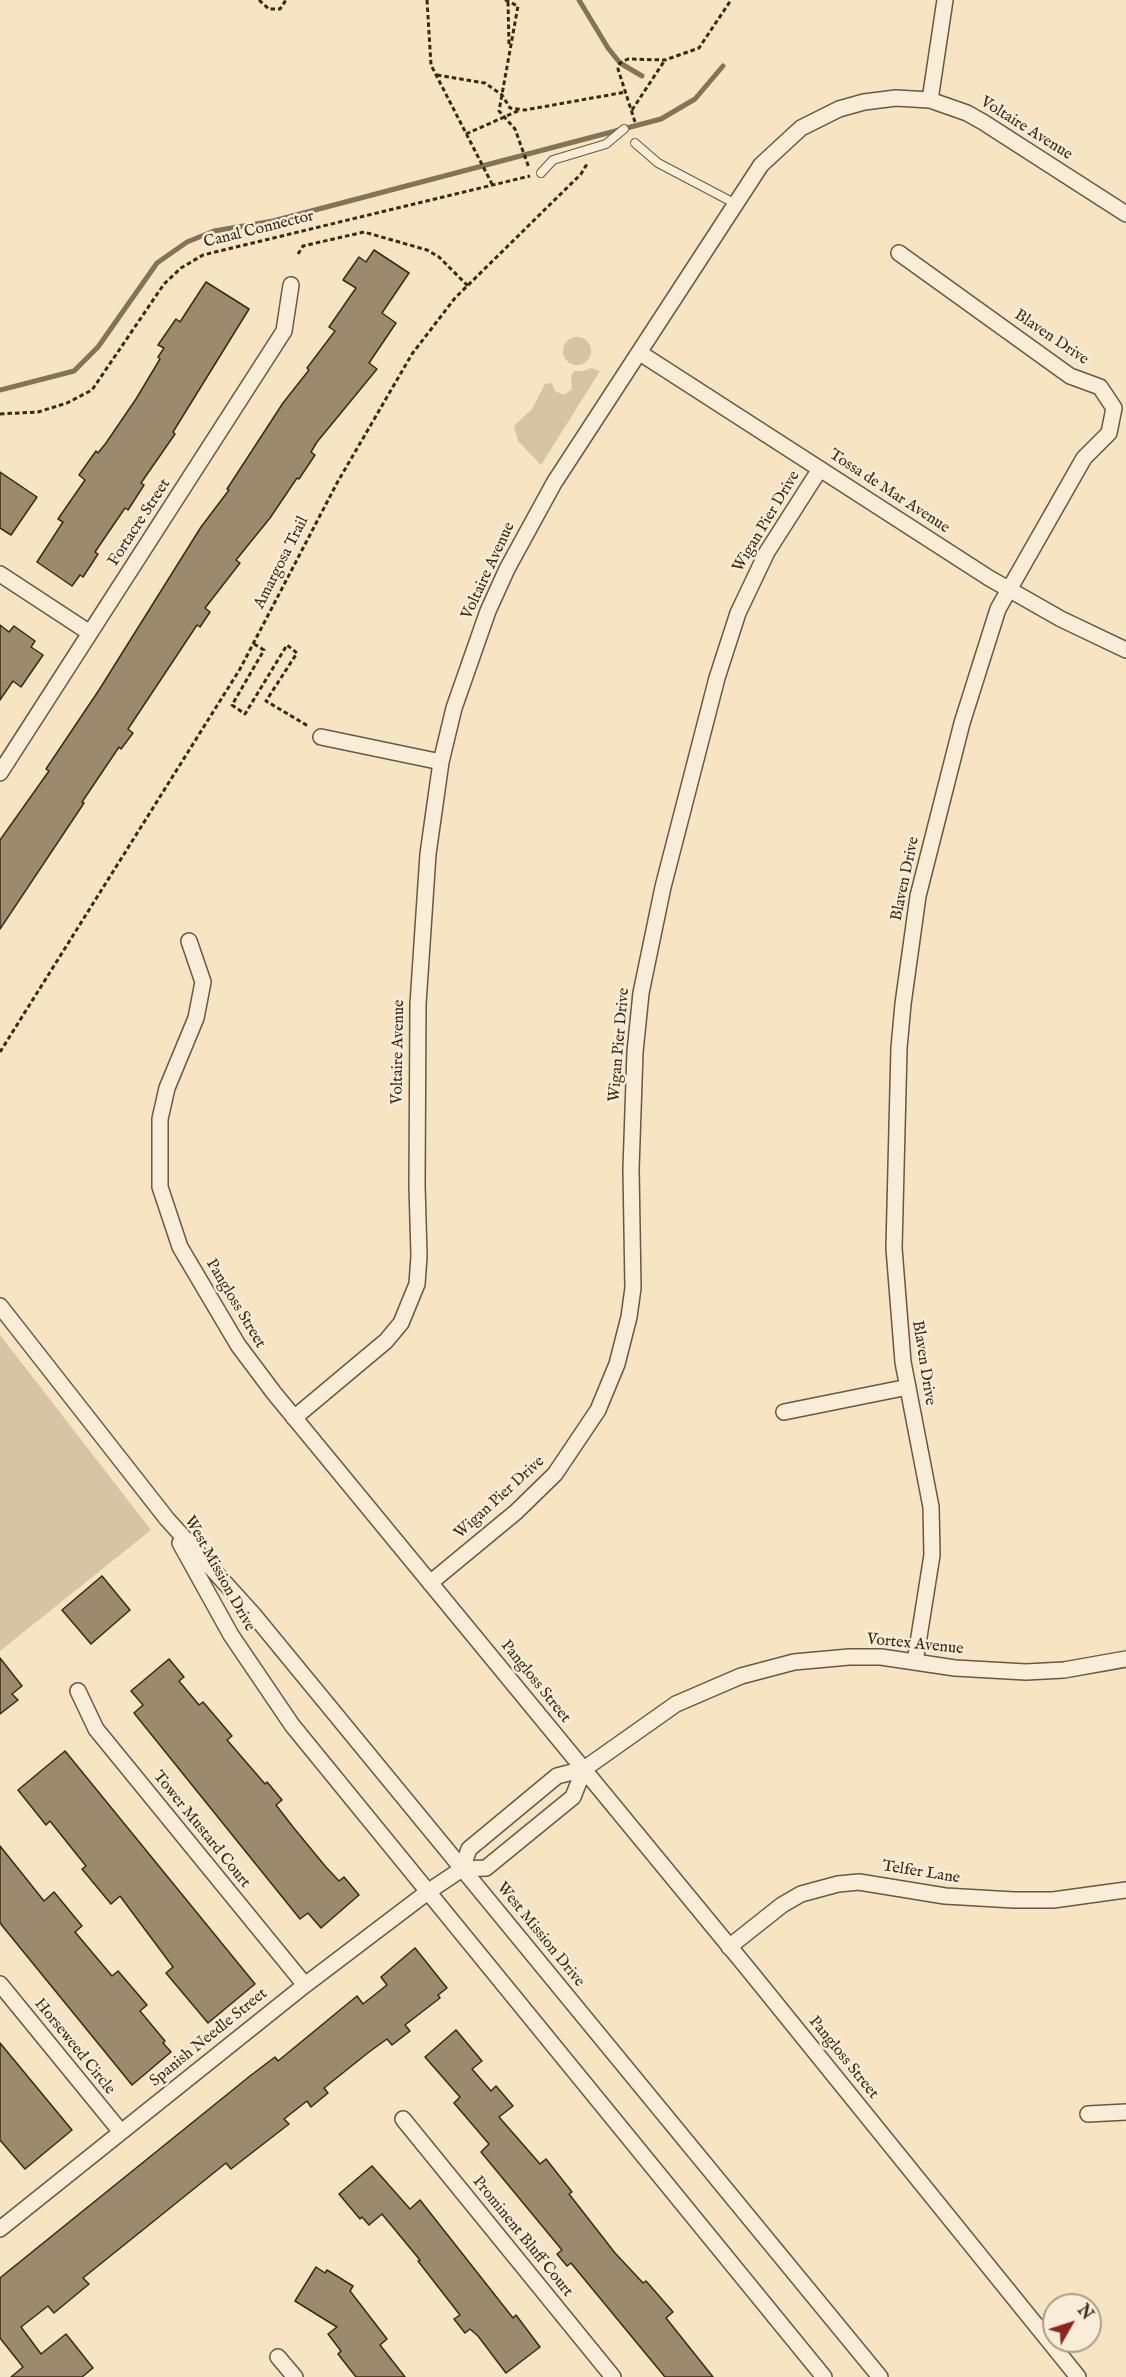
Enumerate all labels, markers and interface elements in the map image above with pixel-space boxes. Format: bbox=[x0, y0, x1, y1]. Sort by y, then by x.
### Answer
street label: Voltaire Avenue bbox=[976, 93, 1076, 165]
street label: Canal Connector bbox=[202, 207, 316, 253]
street label: Blaven Drive bbox=[1010, 306, 1092, 370]
street label: Tossa de Mar Avenue bbox=[825, 446, 953, 538]
street label: Wigan Pier Drive bbox=[729, 468, 805, 576]
street label: Fortacre Street bbox=[105, 476, 175, 570]
street label: Amargosa Trail bbox=[250, 514, 314, 612]
street label: Voltaire Avenue bbox=[458, 519, 520, 623]
street label: Blaven Drive bbox=[888, 835, 924, 923]
street label: Wigan Pier Drive bbox=[605, 987, 635, 1103]
street label: Voltaire Avenue bbox=[388, 999, 410, 1105]
street label: Pangloss Street bbox=[201, 1256, 269, 1352]
street label: Blaven Drive bbox=[907, 1319, 939, 1407]
street label: Wigan Pier Drive bbox=[451, 1453, 549, 1543]
street label: West Mission Drive bbox=[179, 1513, 259, 1635]
street label: Vortex Avenue bbox=[866, 1630, 964, 1660]
street label: Pangloss Street bbox=[496, 1637, 574, 1727]
street label: Tower Mustard Court bbox=[148, 1768, 254, 1892]
street label: Telfer Lane bbox=[881, 1857, 961, 1889]
street label: West Mission Drive bbox=[492, 1879, 588, 1991]
street label: Spanish Needle Street bbox=[146, 1985, 272, 2091]
street label: Horseweed Circle bbox=[29, 1995, 119, 2099]
street label: Pangloss Street bbox=[804, 2013, 882, 2103]
street label: Prominent Bluff Court bbox=[467, 2173, 577, 2301]
north arrow bbox=[1042, 2293, 1102, 2353]
text: N bbox=[1072, 2301, 1097, 2325]

